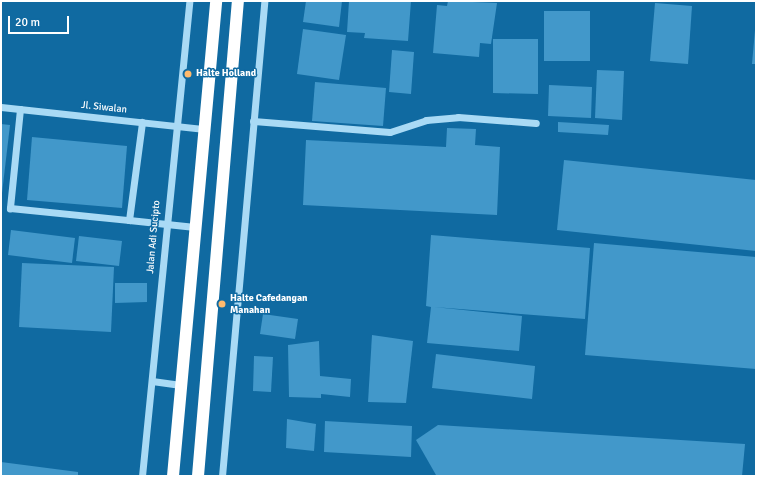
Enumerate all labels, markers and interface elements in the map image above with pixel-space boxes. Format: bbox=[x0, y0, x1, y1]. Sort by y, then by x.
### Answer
scale bar bbox=[10, 8, 71, 34]
text: 20 m bbox=[15, 15, 40, 30]
place label: Halte Holland bbox=[196, 68, 256, 80]
marker: Halte Holland bbox=[183, 69, 193, 79]
street label: Jl. Siwalan bbox=[80, 100, 128, 116]
street label: Jalan Adi Sucipto bbox=[145, 200, 163, 274]
place label: Halte Cafedangan Manahan bbox=[230, 292, 308, 316]
marker: Halte Cafedangan Manahan bbox=[217, 299, 227, 309]

